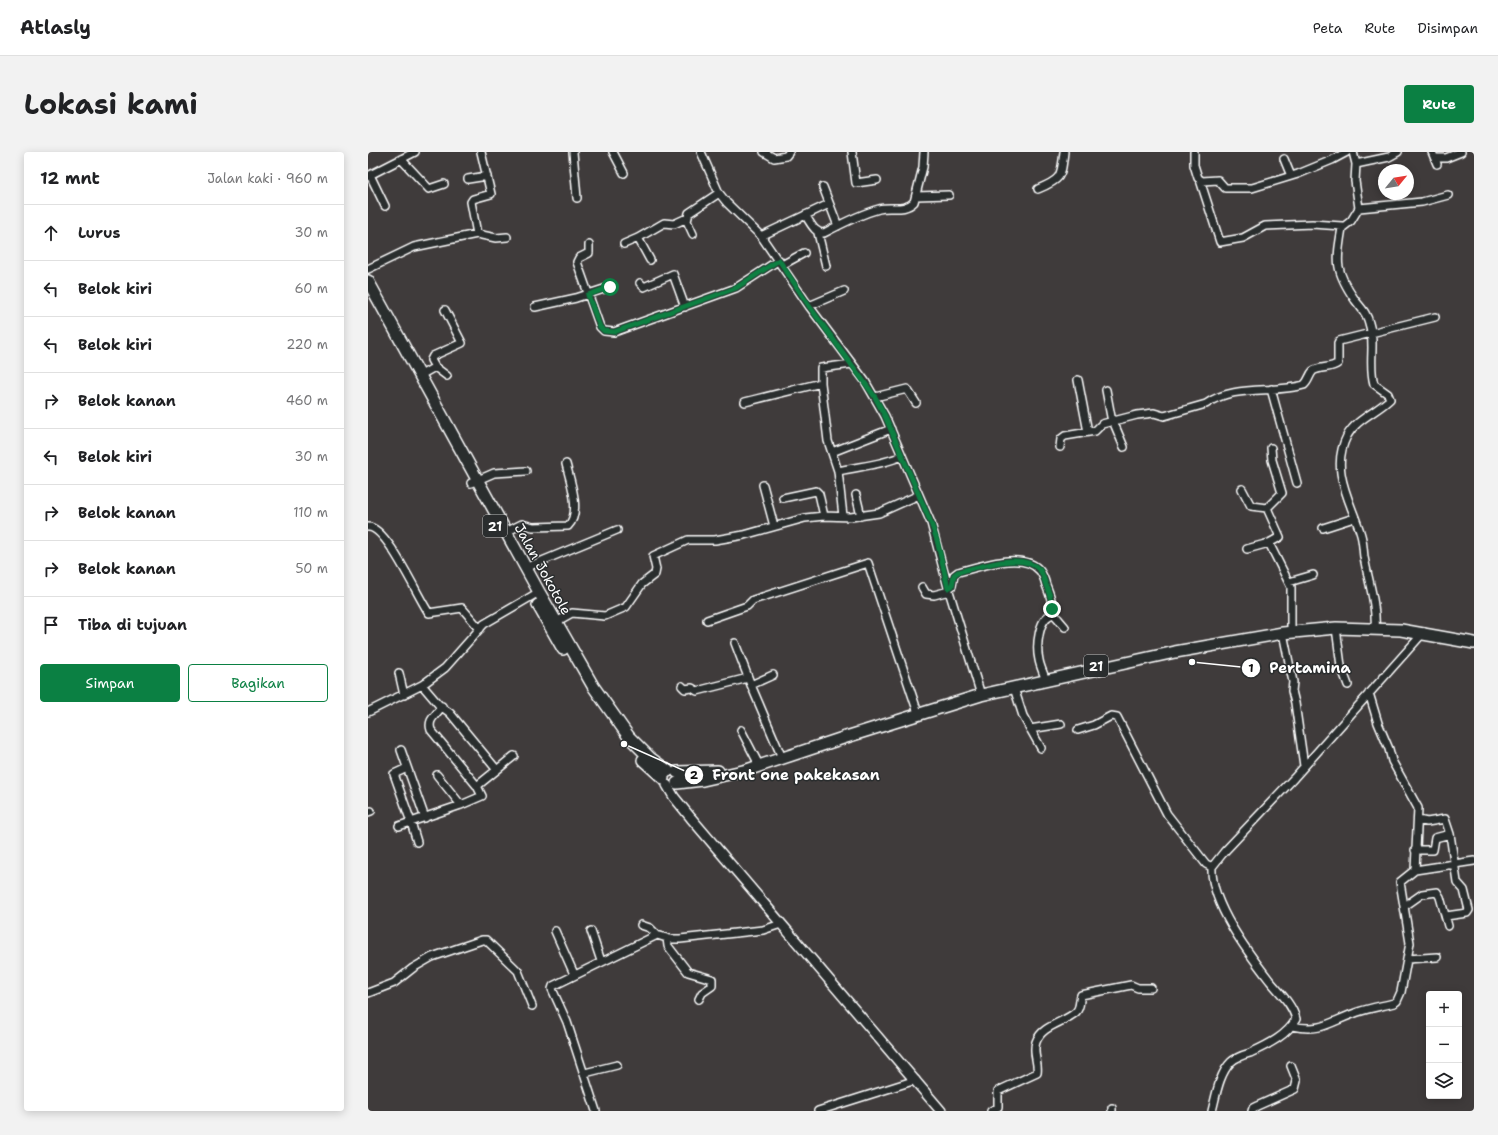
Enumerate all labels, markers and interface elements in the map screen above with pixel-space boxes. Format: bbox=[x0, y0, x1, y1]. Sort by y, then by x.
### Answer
text: Atlasly bbox=[20, 15, 91, 40]
text: Peta bbox=[1313, 19, 1342, 37]
text: Rute bbox=[1364, 19, 1395, 37]
text: Disimpan bbox=[1417, 19, 1478, 37]
text: Lokasi kami bbox=[24, 85, 198, 123]
button: Rute bbox=[1404, 85, 1474, 123]
north arrow bbox=[1378, 164, 1414, 200]
text: 12 mnt bbox=[40, 167, 100, 189]
text: Jalan kaki · 960 m bbox=[207, 170, 328, 187]
icon: ahead bbox=[40, 222, 62, 244]
text: Lurus bbox=[78, 223, 120, 243]
text: 30 m bbox=[294, 224, 328, 241]
icon: left bbox=[40, 278, 62, 300]
route start bbox=[601, 278, 619, 296]
text: Belok kiri bbox=[78, 279, 152, 299]
text: 60 m bbox=[295, 280, 328, 297]
icon: left bbox=[40, 334, 62, 356]
text: Belok kiri bbox=[78, 335, 152, 355]
text: 220 m bbox=[286, 336, 328, 353]
icon: right bbox=[40, 390, 62, 412]
text: Belok kanan bbox=[78, 391, 176, 411]
text: 460 m bbox=[286, 392, 328, 409]
icon: left bbox=[40, 446, 62, 468]
text: Belok kiri bbox=[78, 447, 152, 467]
text: 30 m bbox=[294, 448, 328, 465]
icon: right bbox=[40, 502, 62, 524]
text: Belok kanan bbox=[78, 503, 176, 523]
text: 110 m bbox=[293, 504, 328, 521]
road number: 21 bbox=[483, 515, 507, 537]
street label: Jalan Jokotole bbox=[510, 520, 576, 618]
icon: right bbox=[40, 558, 62, 580]
text: Belok kanan bbox=[78, 559, 176, 579]
text: 50 m bbox=[295, 560, 328, 577]
route end bbox=[1043, 600, 1061, 618]
icon: arrive bbox=[40, 614, 62, 636]
text: Tiba di tujuan bbox=[78, 615, 187, 635]
callout: Pertamina bbox=[1241, 654, 1358, 681]
road number: 21 bbox=[1084, 655, 1108, 677]
text: Pertamina bbox=[1269, 658, 1351, 678]
text: 1 bbox=[1248, 660, 1254, 676]
button: Simpan bbox=[40, 664, 180, 702]
button: Bagikan bbox=[188, 664, 328, 702]
callout: Front one pakekasan bbox=[684, 761, 888, 788]
text: Front one pakekasan bbox=[712, 765, 880, 785]
text: 2 bbox=[690, 767, 699, 783]
map controls bbox=[1426, 991, 1462, 1099]
button: + bbox=[1426, 991, 1462, 1027]
button: − bbox=[1426, 1027, 1462, 1063]
button: layers bbox=[1426, 1063, 1462, 1099]

